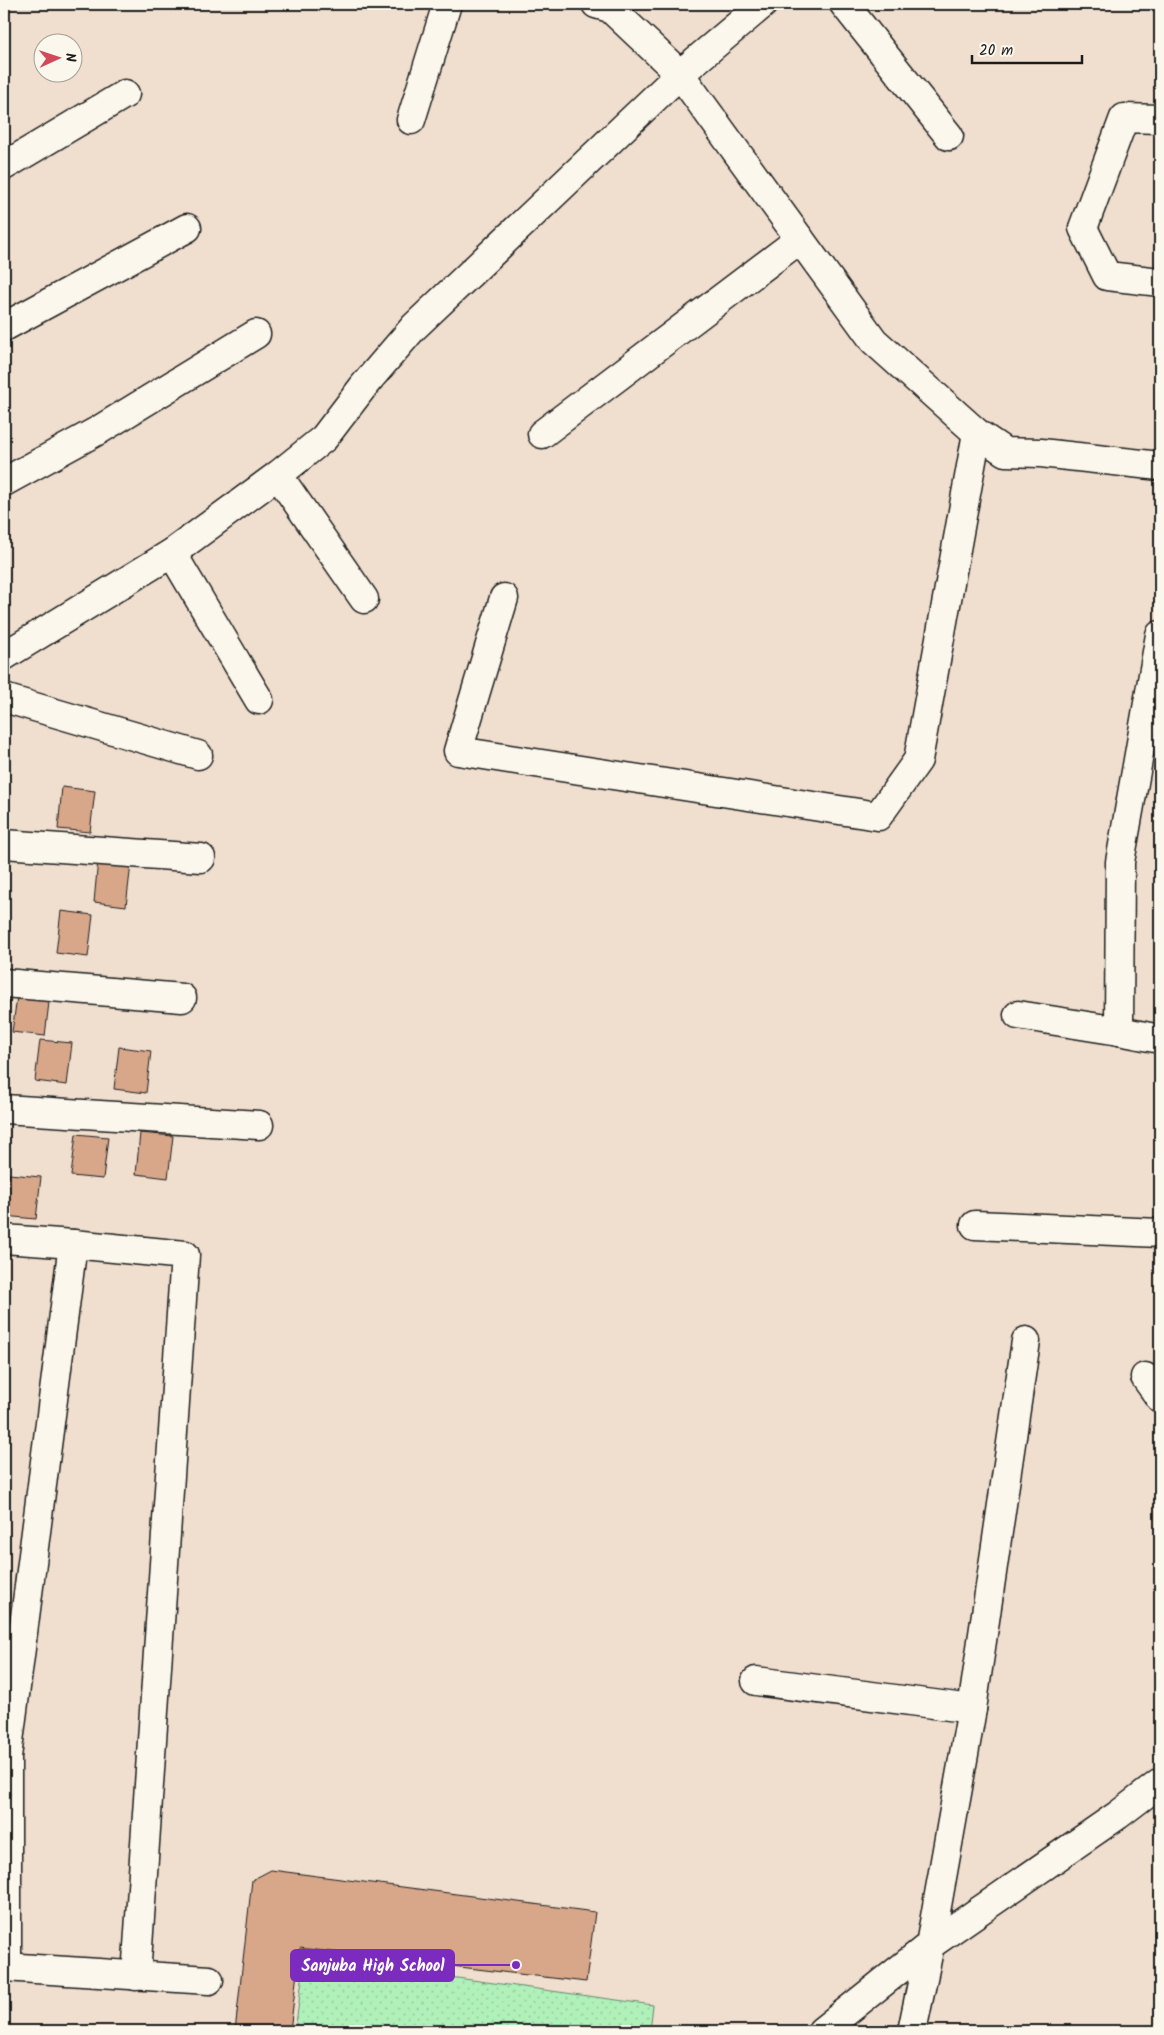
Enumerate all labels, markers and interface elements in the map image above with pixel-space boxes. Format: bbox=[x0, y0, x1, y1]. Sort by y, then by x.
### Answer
north arrow bbox=[32, 32, 82, 82]
scale bar bbox=[972, 32, 1082, 64]
text: 20 m bbox=[979, 39, 1013, 63]
text: N bbox=[59, 52, 81, 63]
callout: Sanjuba High School bbox=[291, 1950, 454, 1981]
text: Sanjuba High School bbox=[301, 1954, 445, 1979]

